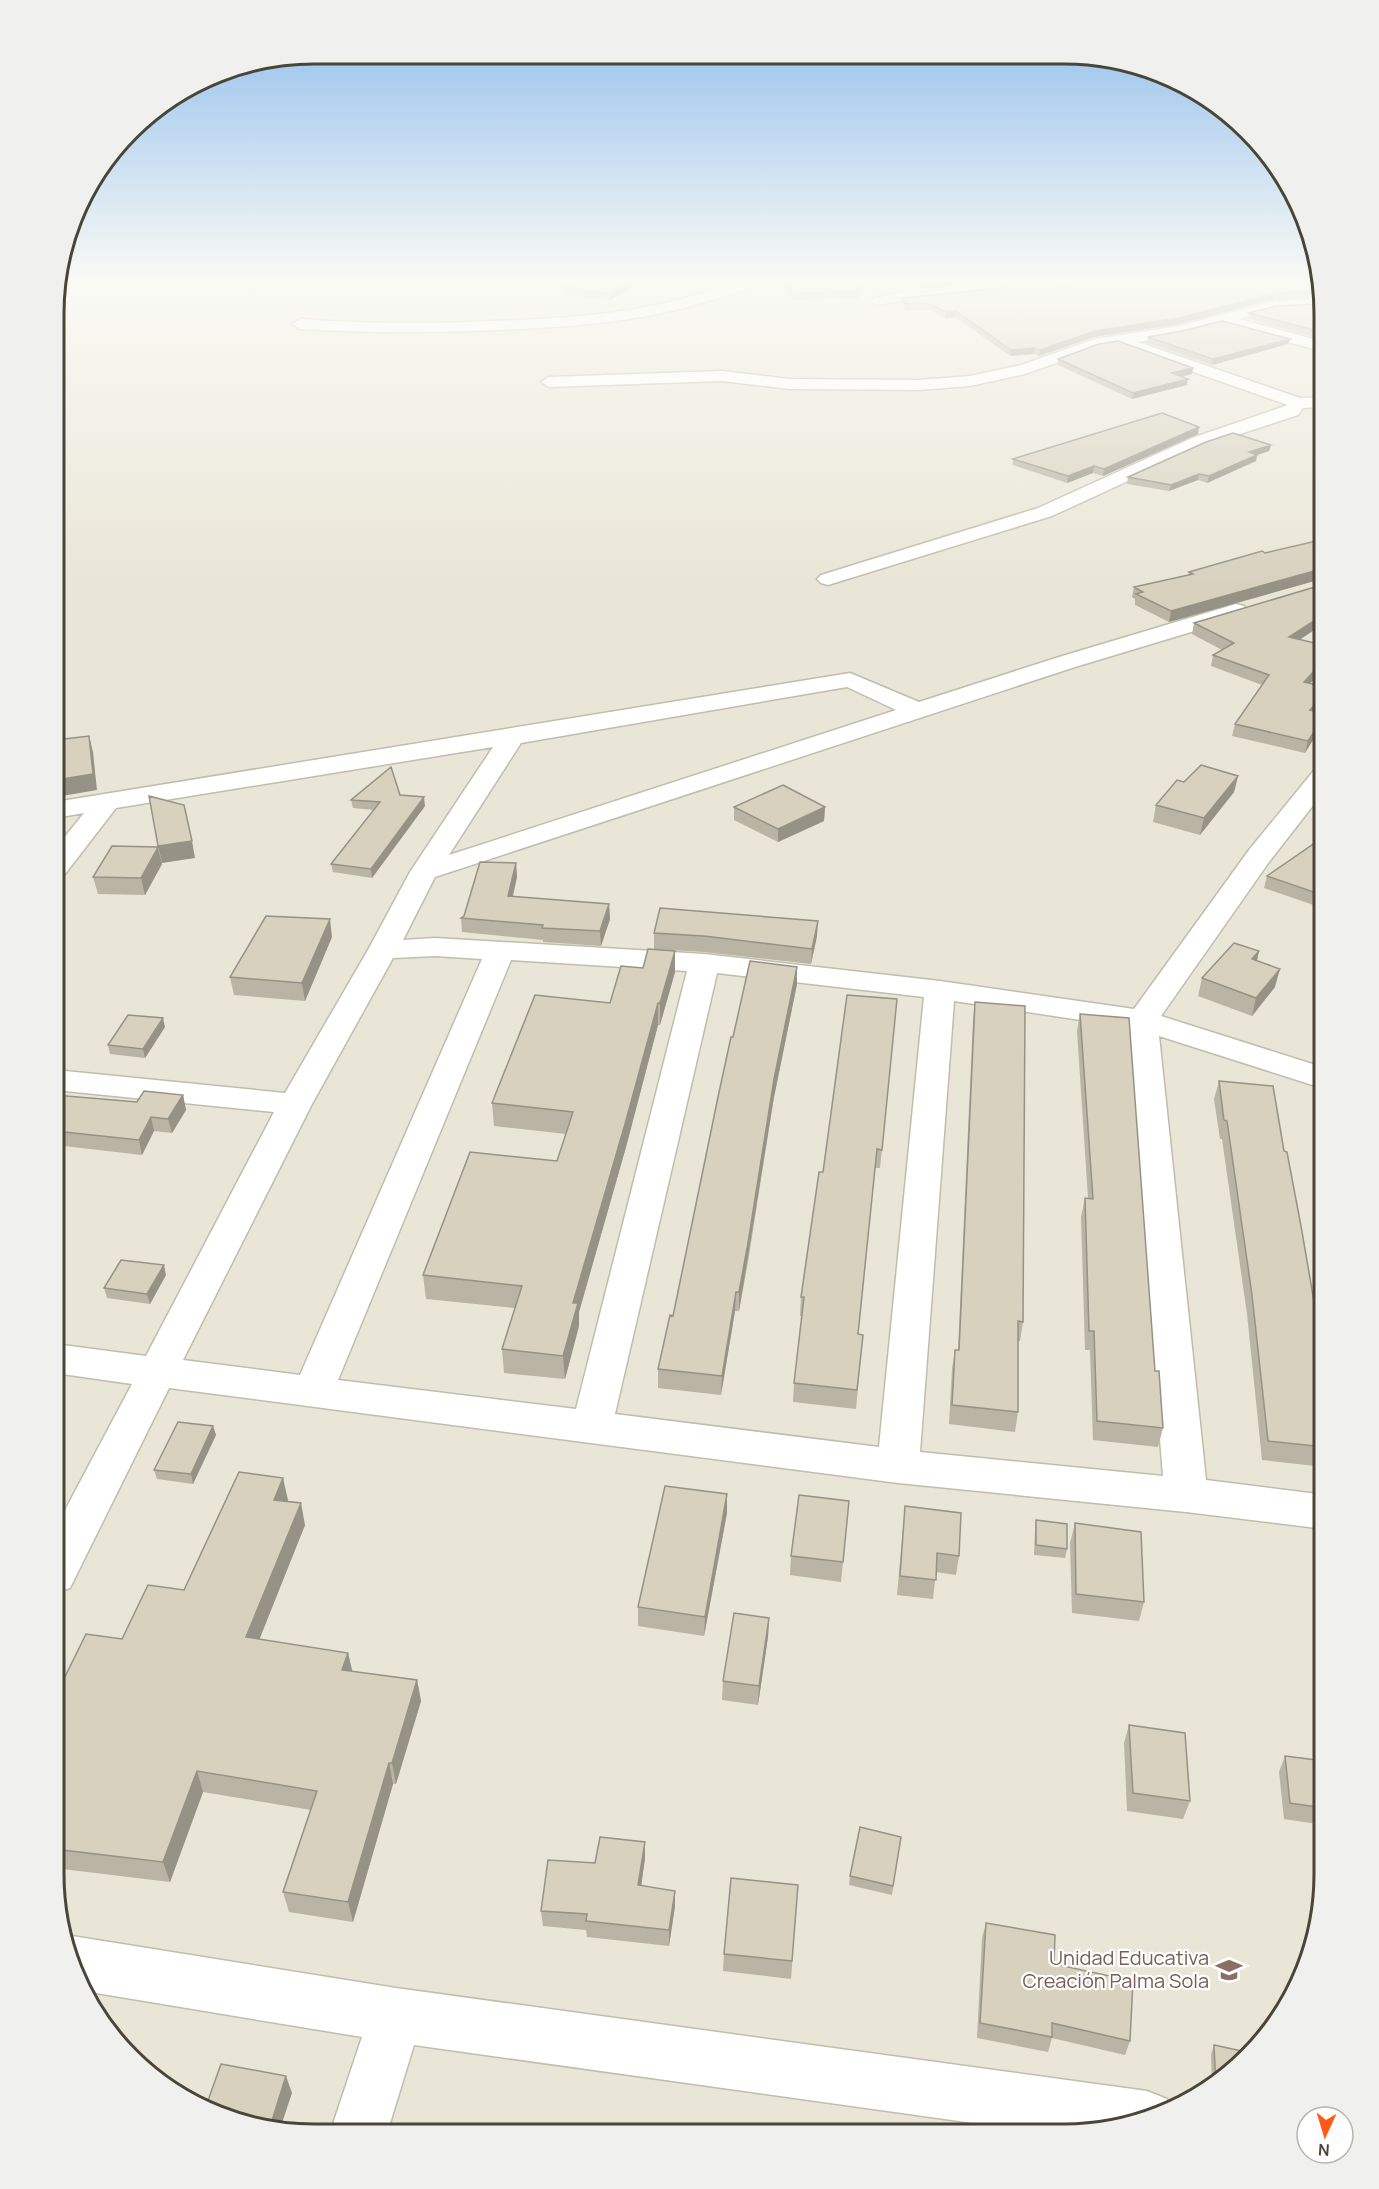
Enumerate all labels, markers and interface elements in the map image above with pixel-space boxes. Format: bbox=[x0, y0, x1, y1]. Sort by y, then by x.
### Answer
place label: Unidad Educativa Creación Palma Sola bbox=[1023, 1944, 1209, 1994]
school or university icon: Unidad Educativa Creación Palma Sola bbox=[1214, 1955, 1244, 1985]
north arrow bbox=[1295, 2105, 1355, 2165]
text: N bbox=[1317, 2139, 1330, 2161]

